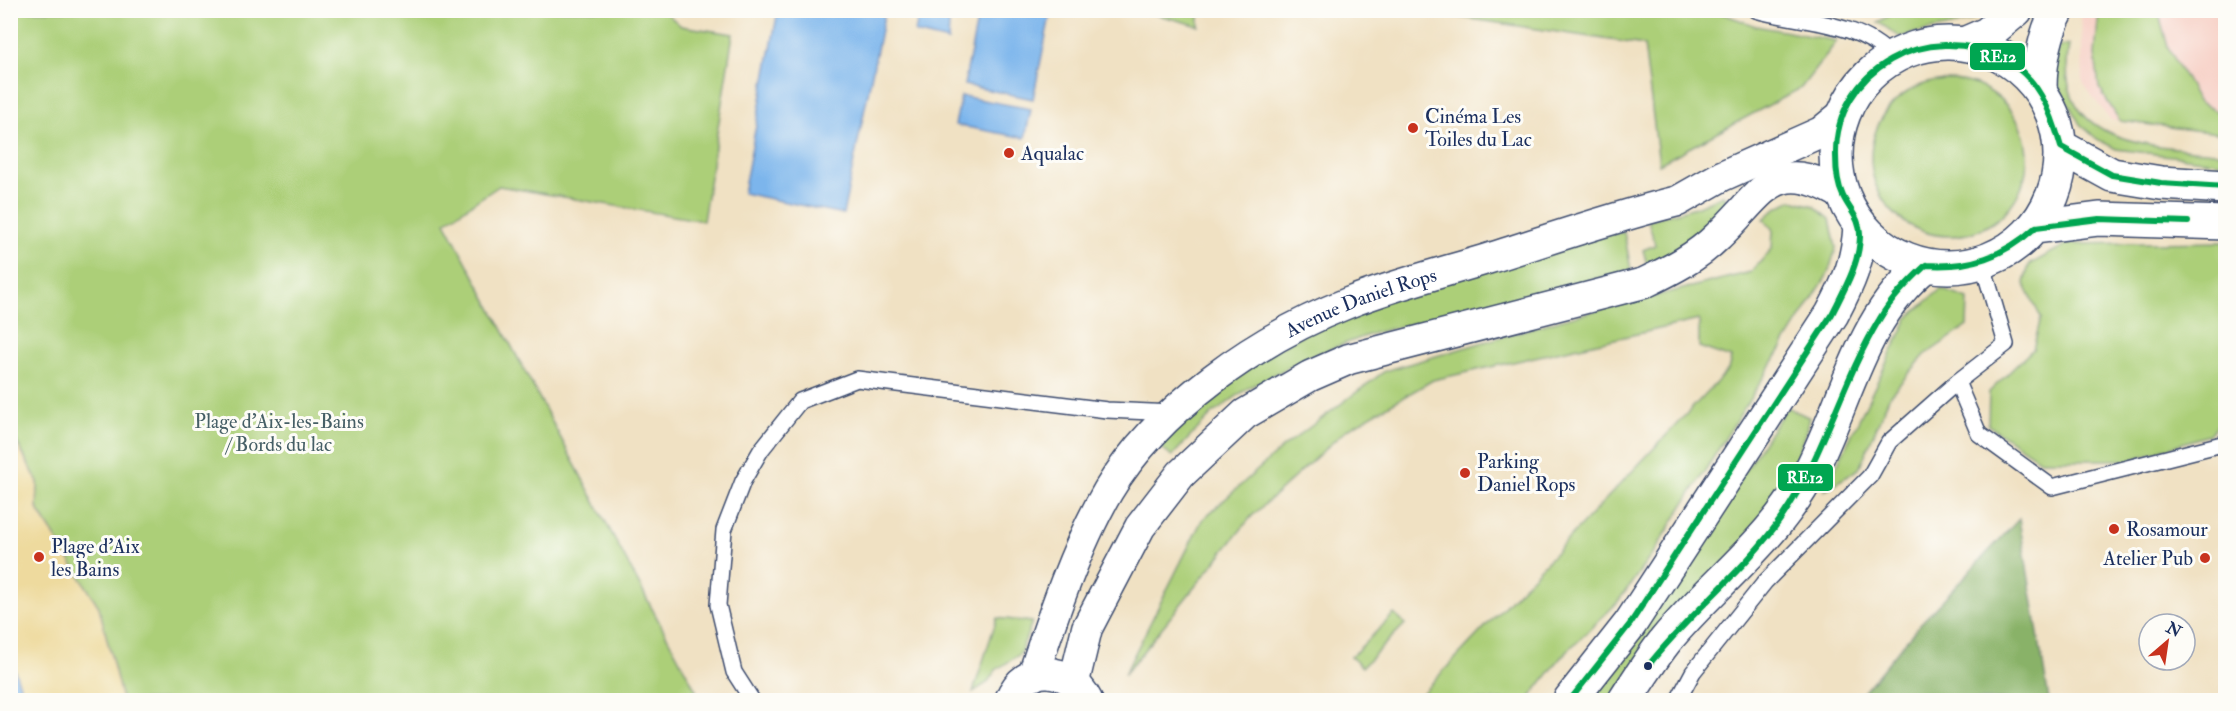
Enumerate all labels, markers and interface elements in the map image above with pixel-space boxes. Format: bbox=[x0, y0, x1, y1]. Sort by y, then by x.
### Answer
line badge: RE12 bbox=[1969, 42, 2026, 71]
text: RE12 bbox=[1980, 47, 2016, 67]
place label: Cinéma Les Toiles du Lac bbox=[1425, 104, 1532, 152]
marker: Cinéma Les Toiles du Lac bbox=[1406, 121, 1420, 135]
place label: Aqualac bbox=[1020, 141, 1084, 166]
marker: Aqualac bbox=[1002, 146, 1016, 160]
street label: Avenue Daniel Rops bbox=[1280, 262, 1440, 344]
park label: Plage d'Aix-les-Bains / Bords du lac bbox=[194, 409, 364, 457]
place label: Parking Daniel Rops bbox=[1477, 449, 1576, 498]
line badge: RE12 bbox=[1777, 463, 1834, 492]
marker: Parking Daniel Rops bbox=[1458, 466, 1472, 480]
text: RE12 bbox=[1787, 468, 1823, 488]
place label: Rosamour bbox=[2126, 517, 2208, 542]
marker: Rosamour bbox=[2107, 522, 2121, 536]
place label: Plage d'Aix les Bains bbox=[51, 534, 140, 582]
place label: Atelier Pub bbox=[2102, 546, 2193, 571]
marker: Plage d'Aix les Bains bbox=[32, 550, 46, 564]
marker: Atelier Pub bbox=[2198, 551, 2212, 565]
north arrow bbox=[2137, 612, 2197, 672]
text: N bbox=[2162, 617, 2185, 642]
unlabelled marker bbox=[1642, 660, 1654, 672]

